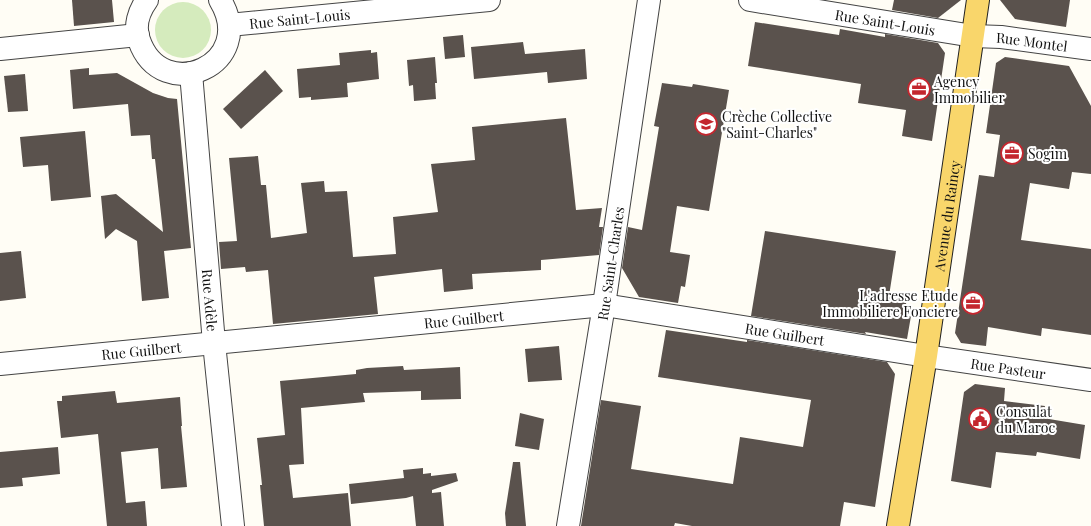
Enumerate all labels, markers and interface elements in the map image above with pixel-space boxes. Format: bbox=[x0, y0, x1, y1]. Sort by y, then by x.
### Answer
street label: Rue Saint-Louis bbox=[248, 4, 351, 33]
street label: Rue Saint-Louis bbox=[834, 4, 937, 39]
street label: Rue Montel bbox=[996, 27, 1069, 55]
place label: Agency Immobilier bbox=[933, 72, 1005, 107]
office icon: Agency Immobilier bbox=[906, 76, 932, 102]
place label: Crèche Collective "Saint-Charles" bbox=[722, 107, 832, 142]
school or university icon: Crèche Collective "Saint-Charles" bbox=[693, 111, 719, 137]
office icon: Sogim bbox=[999, 140, 1025, 166]
place label: Sogim bbox=[1028, 144, 1068, 163]
street label: Avenue du Raincy bbox=[929, 159, 964, 274]
street label: Rue Saint-Charles bbox=[592, 205, 628, 322]
street label: Rue Adèle bbox=[198, 268, 222, 332]
place label: L'adresse Etude Immobiliere Fonciere bbox=[822, 286, 958, 321]
office icon: L'adresse Etude Immobiliere Fonciere bbox=[960, 290, 986, 316]
street label: Rue Guilbert bbox=[423, 305, 506, 332]
street label: Rue Guilbert bbox=[744, 318, 827, 349]
street label: Rue Guilbert bbox=[101, 337, 183, 364]
street label: Rue Pasteur bbox=[969, 353, 1048, 383]
place label: Consulat du Maroc bbox=[996, 402, 1055, 437]
public building icon: Consulat du Maroc bbox=[967, 406, 993, 432]

